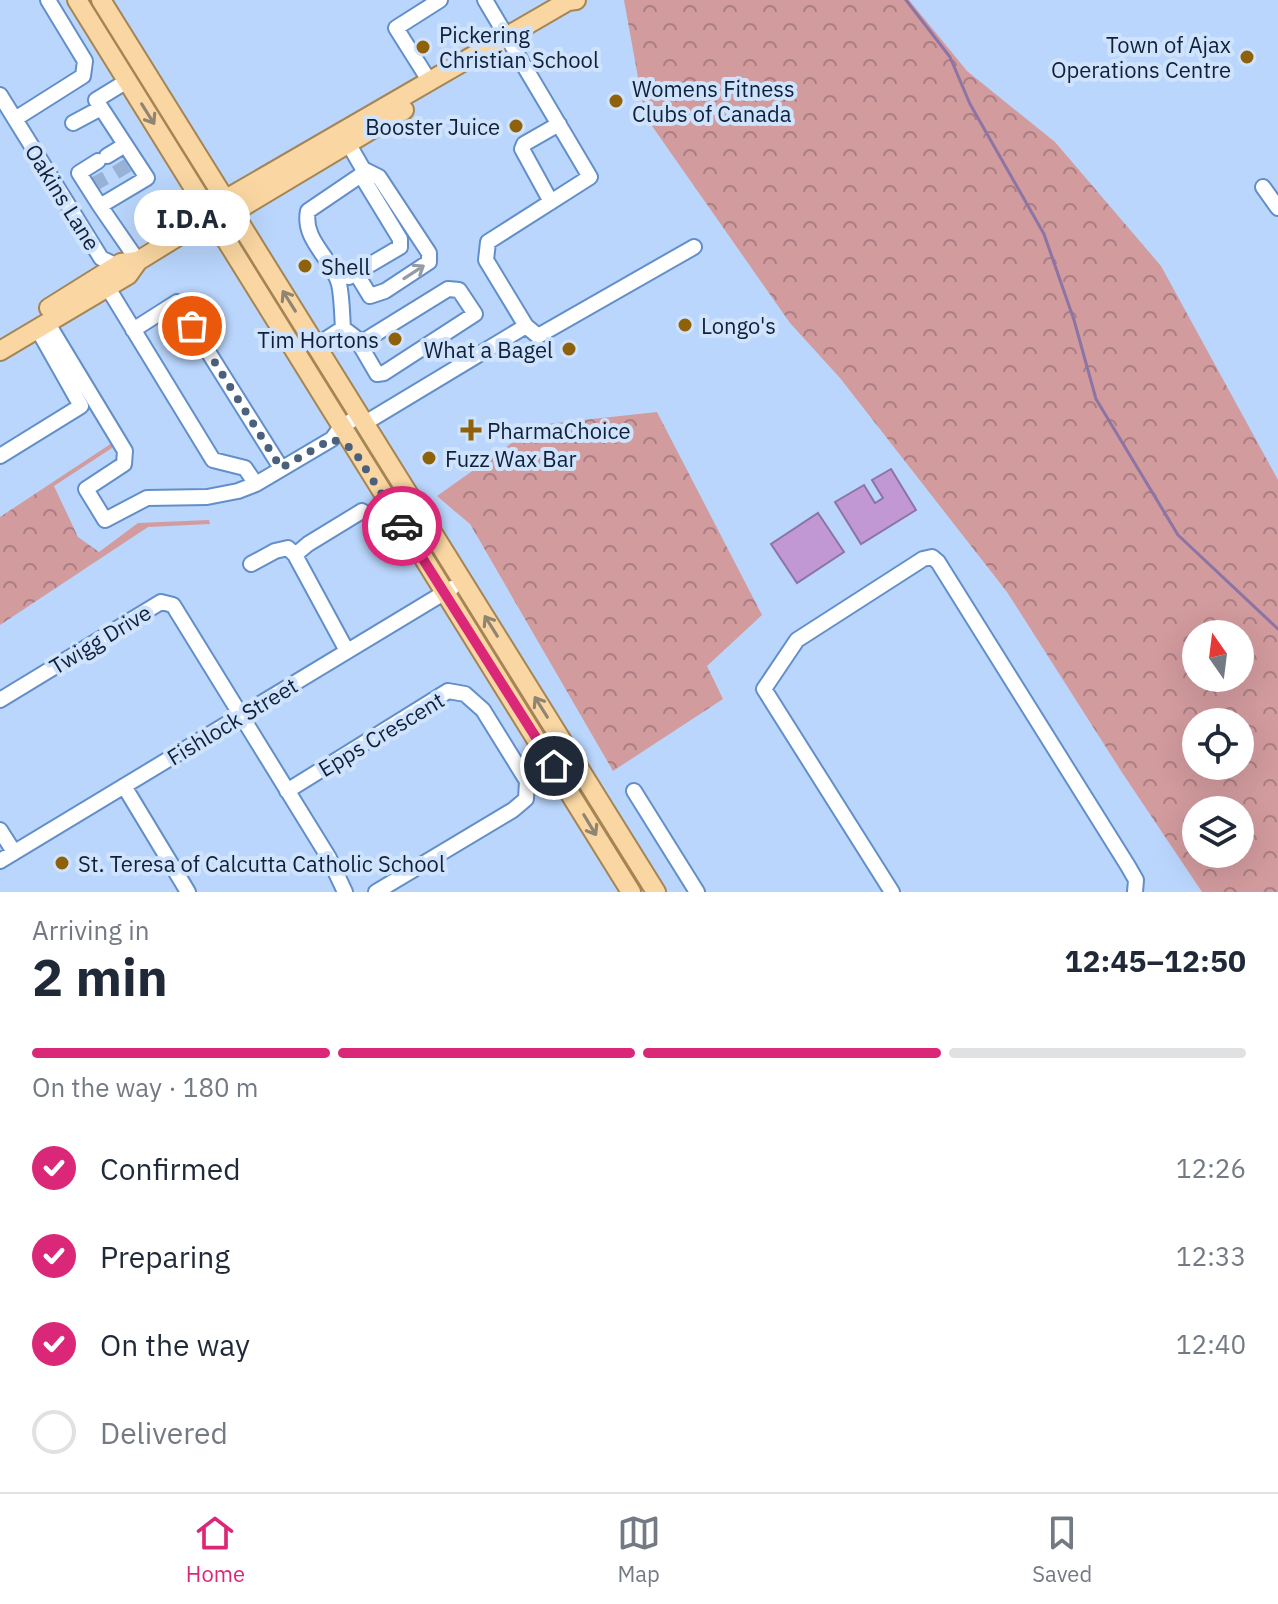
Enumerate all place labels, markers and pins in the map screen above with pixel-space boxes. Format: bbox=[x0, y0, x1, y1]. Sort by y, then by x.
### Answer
place label: Pickering Christian School bbox=[439, 20, 599, 74]
place label: Town of Ajax Operations Centre bbox=[1051, 30, 1231, 84]
marker: Pickering Christian School bbox=[414, 38, 432, 56]
marker: Town of Ajax Operations Centre bbox=[1238, 48, 1256, 66]
place label: Womens Fitness Clubs of Canada bbox=[632, 74, 795, 128]
marker: Womens Fitness Clubs of Canada bbox=[607, 92, 625, 110]
place label: Booster Juice bbox=[365, 112, 500, 141]
marker: Booster Juice bbox=[507, 117, 525, 135]
callout: I.D.A. bbox=[134, 190, 250, 246]
place label: Shell bbox=[321, 252, 370, 281]
marker: Shell bbox=[296, 257, 314, 275]
pin bbox=[158, 292, 226, 360]
place label: Longo's bbox=[701, 311, 776, 340]
marker: Longo's bbox=[676, 316, 694, 334]
place label: Tim Hortons bbox=[257, 325, 379, 354]
marker: Tim Hortons bbox=[386, 330, 404, 348]
place label: What a Bagel bbox=[424, 335, 553, 364]
marker: What a Bagel bbox=[560, 340, 578, 358]
place label: PharmaChoice bbox=[487, 416, 631, 445]
marker: PharmaChoice bbox=[462, 421, 480, 439]
place label: Fuzz Wax Bar bbox=[445, 444, 577, 473]
marker: Fuzz Wax Bar bbox=[420, 449, 438, 467]
pin bbox=[520, 732, 588, 800]
place label: St. Teresa of Calcutta Catholic School bbox=[78, 849, 445, 878]
marker: St. Teresa of Calcutta Catholic School bbox=[53, 854, 71, 872]

